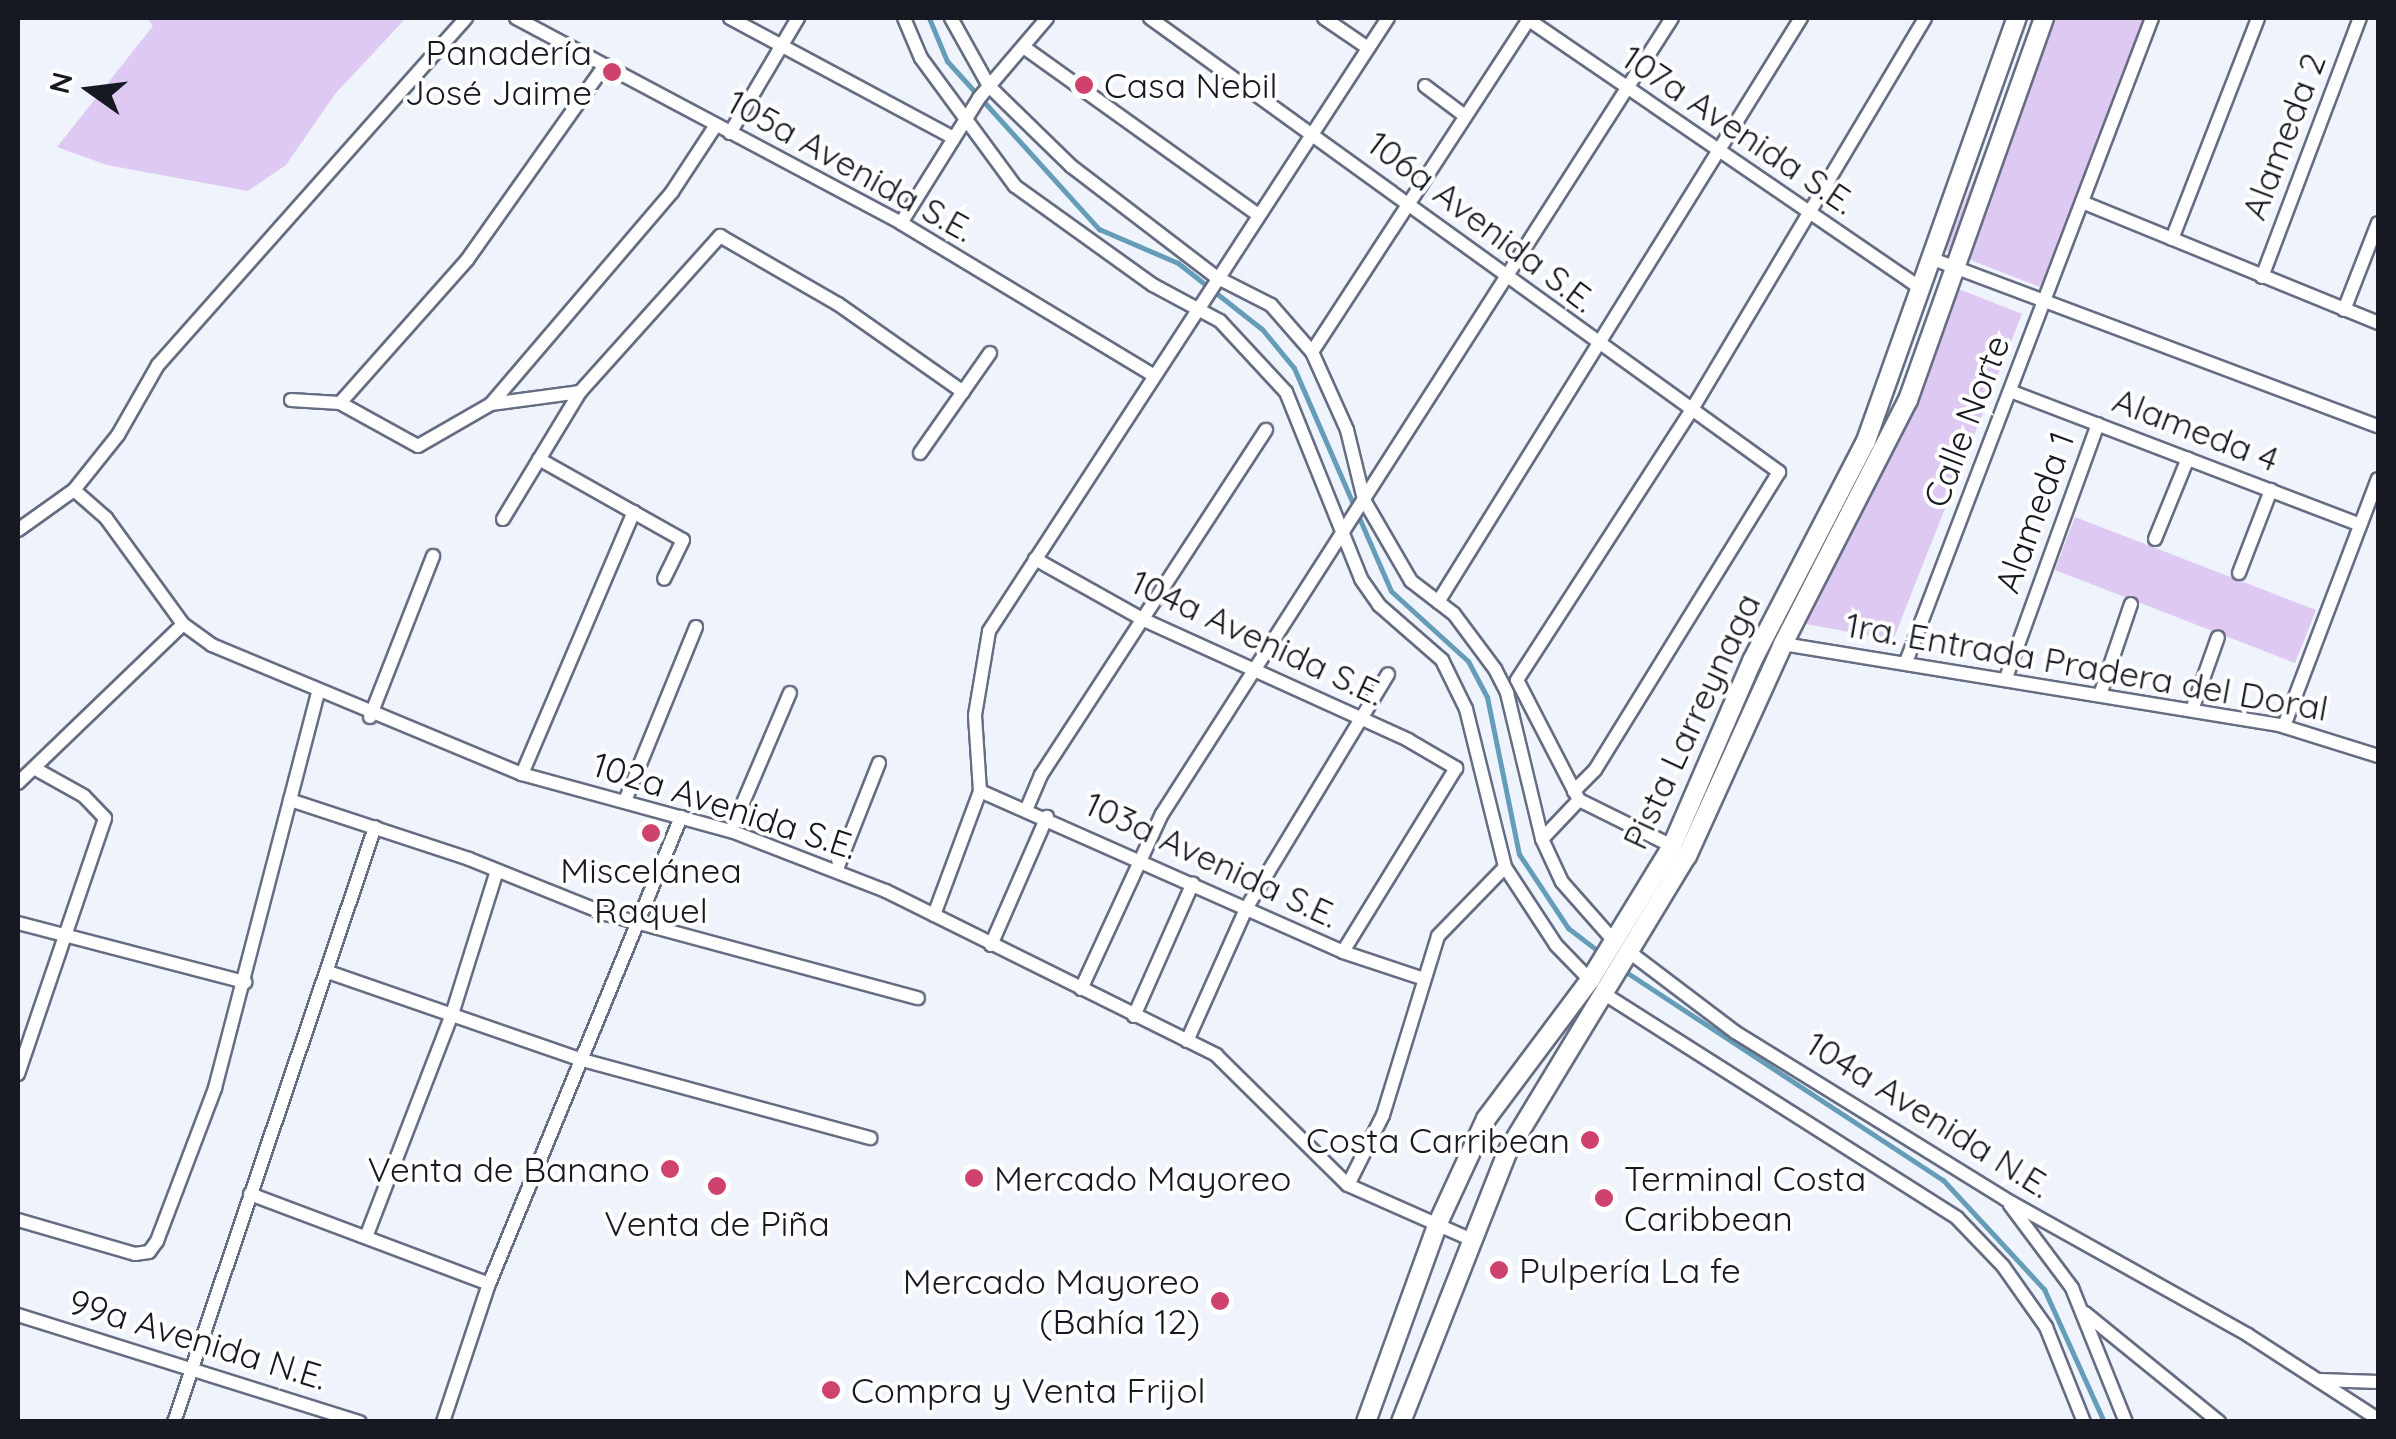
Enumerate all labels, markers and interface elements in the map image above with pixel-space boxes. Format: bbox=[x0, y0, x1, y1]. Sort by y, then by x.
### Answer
place label: Panadería José Jaime bbox=[405, 31, 592, 113]
street label: 107a Avenida S.E. bbox=[1614, 35, 1864, 223]
north arrow bbox=[40, 40, 140, 140]
street label: Alameda 2 bbox=[2232, 47, 2334, 225]
marker: Panadería José Jaime bbox=[601, 61, 623, 83]
place label: Casa Nebil bbox=[1104, 64, 1278, 106]
text: N bbox=[41, 68, 80, 97]
marker: Casa Nebil bbox=[1073, 74, 1095, 96]
street label: 105a Avenida S.E. bbox=[720, 80, 982, 250]
street label: 106a Avenida S.E. bbox=[1360, 121, 1604, 321]
street label: Calle Norte bbox=[1914, 329, 2018, 513]
street label: Alameda 4 bbox=[2107, 378, 2285, 480]
street label: Alameda 1 bbox=[1985, 426, 2083, 598]
street label: 104a Avenida S.E. bbox=[1125, 560, 1391, 714]
street label: Pista Larreynaga bbox=[1613, 587, 1769, 855]
street label: 1ra. Entrada Pradera del Doral bbox=[1843, 603, 2331, 729]
street label: 102a Avenida S.E. bbox=[587, 742, 863, 868]
street label: 103a Avenida S.E. bbox=[1079, 782, 1345, 936]
marker: Miscelánea Raquel bbox=[640, 822, 662, 844]
place label: Miscelánea Raquel bbox=[560, 849, 742, 931]
street label: 104a Avenida N.E. bbox=[1799, 1022, 2059, 1206]
place label: Costa Carribean bbox=[1306, 1119, 1570, 1161]
marker: Costa Carribean bbox=[1579, 1129, 1601, 1151]
place label: Venta de Banano bbox=[368, 1148, 650, 1190]
place label: Mercado Mayoreo bbox=[994, 1157, 1291, 1199]
place label: Terminal Costa Caribbean bbox=[1624, 1157, 1866, 1239]
marker: Venta de Banano bbox=[659, 1158, 681, 1180]
marker: Mercado Mayoreo bbox=[963, 1167, 985, 1189]
marker: Venta de Piña bbox=[706, 1175, 728, 1197]
marker: Terminal Costa Caribbean bbox=[1593, 1187, 1615, 1209]
place label: Venta de Piña bbox=[604, 1202, 830, 1244]
place label: Pulpería La fe bbox=[1519, 1249, 1741, 1291]
marker: Pulpería La fe bbox=[1488, 1259, 1510, 1281]
place label: Mercado Mayoreo (Bahía 12) bbox=[903, 1260, 1200, 1342]
street label: 99a Avenida N.E. bbox=[64, 1280, 332, 1398]
marker: Mercado Mayoreo (Bahía 12) bbox=[1209, 1290, 1231, 1312]
place label: Compra y Venta Frijol bbox=[851, 1369, 1206, 1411]
marker: Compra y Venta Frijol bbox=[820, 1379, 842, 1401]

